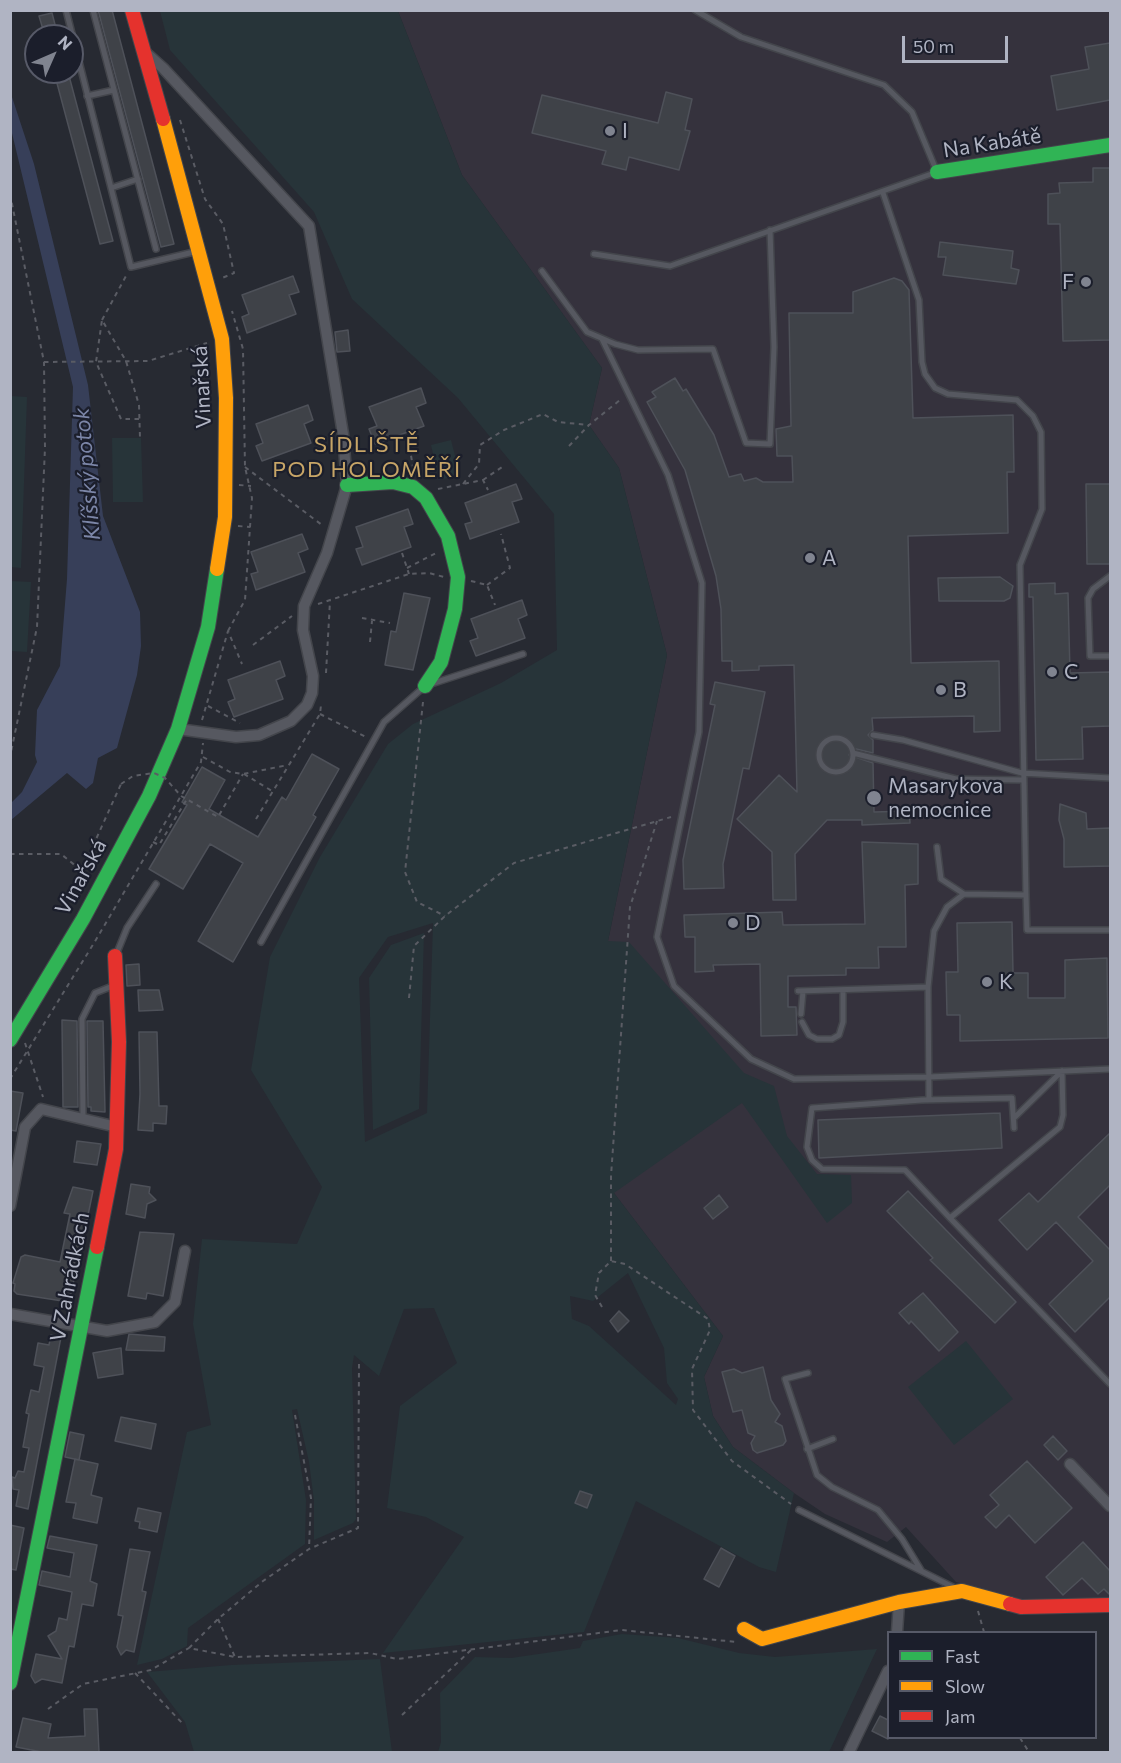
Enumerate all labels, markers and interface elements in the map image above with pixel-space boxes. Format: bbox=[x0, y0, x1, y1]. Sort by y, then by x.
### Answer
north arrow bbox=[24, 24, 84, 84]
scale bar bbox=[905, 24, 1012, 62]
text: N bbox=[55, 31, 77, 53]
text: 50 m bbox=[913, 35, 954, 57]
place label: I bbox=[622, 118, 628, 144]
street label: Na Kabátě bbox=[941, 123, 1043, 163]
marker: I bbox=[603, 124, 617, 138]
place label: F bbox=[1062, 269, 1074, 295]
marker: F bbox=[1079, 275, 1093, 289]
street label: Vinařská bbox=[187, 345, 217, 429]
water label: Klíšský potok bbox=[68, 406, 106, 542]
district label: SÍDLIŠTĚ POD HOLOMĚŘÍ bbox=[272, 432, 462, 484]
place label: A bbox=[822, 545, 836, 571]
marker: A bbox=[803, 551, 817, 565]
place label: C bbox=[1064, 659, 1078, 685]
marker: C bbox=[1045, 665, 1059, 679]
place label: B bbox=[953, 677, 967, 703]
marker: B bbox=[934, 683, 948, 697]
place label: Masarykova nemocnice bbox=[888, 773, 1003, 823]
marker: Masarykova nemocnice bbox=[865, 789, 883, 807]
street label: Vinařská bbox=[50, 835, 112, 919]
place label: D bbox=[745, 910, 760, 936]
marker: D bbox=[726, 916, 740, 930]
place label: K bbox=[999, 969, 1013, 995]
marker: K bbox=[980, 975, 994, 989]
street label: V Zahrádkách bbox=[45, 1210, 95, 1344]
legend bbox=[887, 1631, 1097, 1739]
text: Fast bbox=[945, 1645, 980, 1667]
text: Slow bbox=[945, 1675, 985, 1697]
text: Jam bbox=[945, 1705, 975, 1727]

